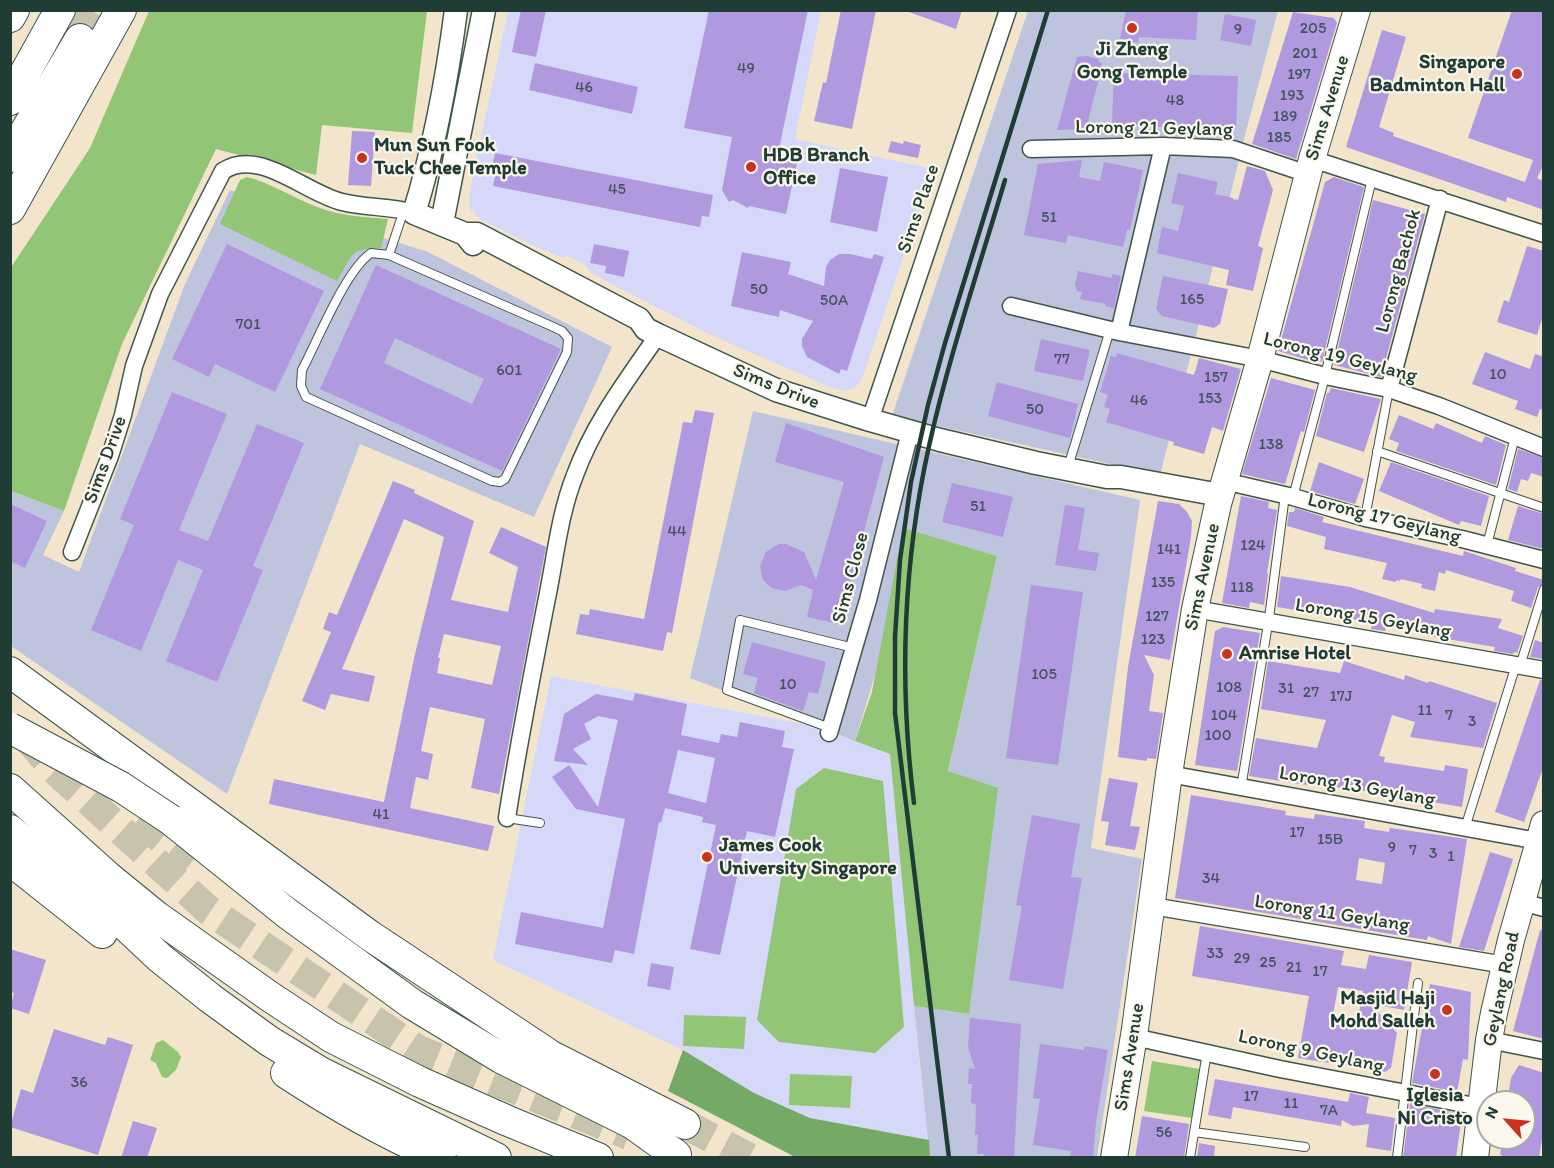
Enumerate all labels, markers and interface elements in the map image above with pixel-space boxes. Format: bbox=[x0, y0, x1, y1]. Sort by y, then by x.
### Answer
house number: 205 bbox=[1300, 19, 1326, 39]
house number: 9 bbox=[1234, 20, 1242, 40]
marker: Ji Zheng Gong Temple bbox=[1125, 21, 1139, 35]
place label: Ji Zheng Gong Temple bbox=[1077, 38, 1187, 85]
house number: 201 bbox=[1292, 44, 1318, 64]
place label: Singapore Badminton Hall bbox=[1370, 51, 1505, 98]
street label: Sims Avenue bbox=[1301, 52, 1355, 164]
house number: 49 bbox=[737, 59, 755, 79]
house number: 197 bbox=[1287, 65, 1311, 85]
marker: Singapore Badminton Hall bbox=[1510, 67, 1524, 81]
house number: 46 bbox=[575, 78, 593, 98]
house number: 193 bbox=[1280, 86, 1304, 106]
house number: 48 bbox=[1166, 91, 1184, 111]
house number: 189 bbox=[1273, 107, 1297, 127]
street label: Lorong 21 Geylang bbox=[1075, 116, 1233, 142]
house number: 185 bbox=[1267, 128, 1291, 148]
place label: Mun Sun Fook Tuck Chee Temple bbox=[374, 134, 527, 181]
place label: HDB Branch Office bbox=[763, 144, 869, 191]
marker: Mun Sun Fook Tuck Chee Temple bbox=[355, 151, 369, 165]
marker: HDB Branch Office bbox=[744, 160, 758, 174]
street label: Sims Place bbox=[893, 161, 945, 257]
house number: 45 bbox=[608, 180, 626, 200]
street label: Lorong Bachok bbox=[1371, 206, 1427, 336]
house number: 51 bbox=[1041, 208, 1057, 228]
house number: 50 bbox=[750, 280, 768, 300]
house number: 165 bbox=[1180, 290, 1204, 310]
house number: 50A bbox=[820, 291, 848, 311]
house number: 701 bbox=[235, 315, 261, 335]
street label: Lorong 19 Geylang bbox=[1260, 327, 1420, 389]
house number: 77 bbox=[1054, 350, 1070, 370]
street label: Sims Drive bbox=[729, 359, 823, 415]
house number: 601 bbox=[496, 361, 522, 381]
house number: 10 bbox=[1489, 365, 1507, 385]
house number: 157 bbox=[1204, 368, 1228, 388]
house number: 153 bbox=[1198, 389, 1222, 409]
house number: 46 bbox=[1130, 391, 1148, 411]
house number: 50 bbox=[1026, 400, 1044, 420]
street label: Sims Drive bbox=[79, 413, 133, 507]
house number: 138 bbox=[1259, 435, 1283, 455]
street label: Lorong 17 Geylang bbox=[1305, 488, 1463, 550]
house number: 51 bbox=[970, 497, 986, 517]
street label: Sims Avenue bbox=[1180, 521, 1226, 633]
house number: 44 bbox=[667, 522, 687, 542]
street label: Sims Close bbox=[827, 530, 875, 626]
house number: 124 bbox=[1240, 536, 1266, 556]
house number: 141 bbox=[1157, 540, 1181, 560]
house number: 135 bbox=[1151, 573, 1175, 593]
house number: 118 bbox=[1230, 578, 1254, 598]
street label: Lorong 15 Geylang bbox=[1293, 593, 1453, 645]
house number: 127 bbox=[1145, 607, 1169, 627]
house number: 123 bbox=[1141, 630, 1165, 650]
place label: Amrise Hotel bbox=[1239, 642, 1351, 666]
marker: Amrise Hotel bbox=[1220, 647, 1234, 661]
house number: 105 bbox=[1031, 665, 1057, 685]
house number: 10 bbox=[779, 675, 797, 695]
house number: 108 bbox=[1216, 678, 1242, 698]
house number: 31 bbox=[1278, 679, 1294, 699]
house number: 27 bbox=[1303, 683, 1319, 703]
house number: 17J bbox=[1329, 687, 1353, 707]
house number: 11 bbox=[1418, 701, 1432, 721]
house number: 104 bbox=[1211, 706, 1237, 726]
house number: 7 bbox=[1445, 706, 1453, 726]
house number: 3 bbox=[1468, 712, 1476, 732]
house number: 100 bbox=[1204, 726, 1232, 746]
street label: Lorong 13 Geylang bbox=[1277, 761, 1437, 813]
house number: 41 bbox=[372, 805, 390, 825]
house number: 17 bbox=[1289, 823, 1305, 843]
house number: 15B bbox=[1317, 830, 1343, 850]
place label: James Cook University Singapore bbox=[719, 834, 897, 881]
house number: 9 bbox=[1388, 838, 1396, 858]
house number: 7 bbox=[1409, 841, 1417, 861]
house number: 3 bbox=[1429, 844, 1437, 864]
house number: 1 bbox=[1447, 847, 1455, 867]
marker: James Cook University Singapore bbox=[700, 850, 714, 864]
house number: 34 bbox=[1202, 869, 1220, 889]
street label: Lorong 11 Geylang bbox=[1253, 890, 1411, 938]
street label: Geylang Road bbox=[1478, 929, 1526, 1049]
house number: 33 bbox=[1206, 944, 1224, 964]
house number: 29 bbox=[1234, 949, 1250, 969]
house number: 25 bbox=[1260, 953, 1276, 973]
house number: 21 bbox=[1286, 958, 1302, 978]
house number: 17 bbox=[1312, 962, 1328, 982]
place label: Masjid Haji Mohd Salleh bbox=[1330, 987, 1435, 1034]
street label: Sims Avenue bbox=[1110, 1001, 1150, 1113]
marker: Masjid Haji Mohd Salleh bbox=[1440, 1003, 1454, 1017]
street label: Lorong 9 Geylang bbox=[1236, 1025, 1386, 1079]
marker: Iglesia Ni Cristo bbox=[1428, 1067, 1442, 1081]
house number: 36 bbox=[70, 1073, 88, 1093]
place label: Iglesia Ni Cristo bbox=[1397, 1084, 1473, 1131]
house number: 17 bbox=[1243, 1087, 1259, 1107]
north arrow bbox=[1476, 1090, 1536, 1150]
house number: 11 bbox=[1284, 1094, 1298, 1114]
house number: 7A bbox=[1320, 1101, 1338, 1121]
text: N bbox=[1480, 1103, 1502, 1122]
house number: 56 bbox=[1156, 1123, 1172, 1143]

